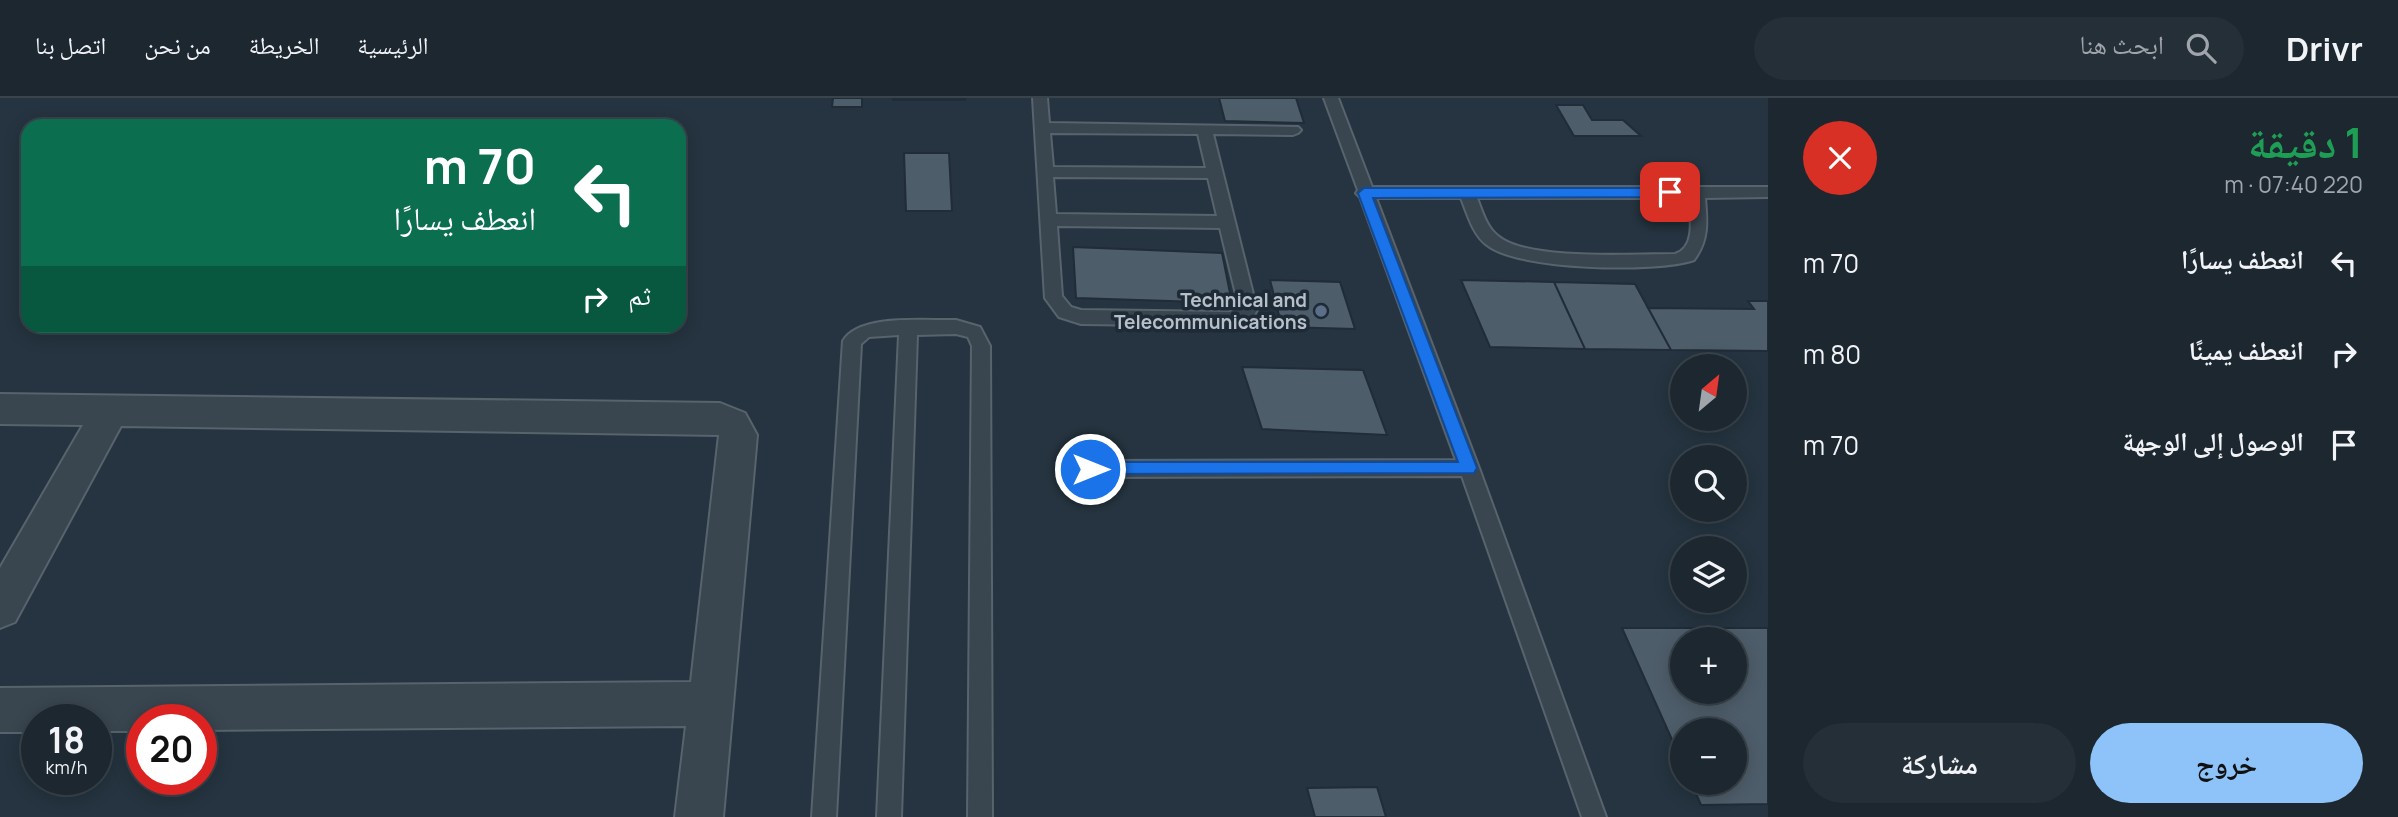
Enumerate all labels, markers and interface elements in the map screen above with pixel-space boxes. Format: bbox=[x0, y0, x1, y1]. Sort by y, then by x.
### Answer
search box bbox=[1754, 17, 2244, 80]
text: ابحث هنا bbox=[2080, 26, 2164, 62]
text: Drivr bbox=[2286, 26, 2363, 71]
text: اتصل بنا bbox=[35, 28, 106, 61]
text: من نحن bbox=[144, 28, 211, 61]
text: الخريطة bbox=[249, 28, 319, 61]
text: الرئيسية bbox=[357, 28, 429, 61]
icon: search bbox=[2182, 29, 2220, 67]
text: 1 دقيقة bbox=[2248, 113, 2363, 171]
button: close bbox=[1803, 121, 1877, 195]
text: 70 m bbox=[424, 132, 536, 199]
icon: left bbox=[560, 147, 651, 238]
pin bbox=[1640, 162, 1700, 222]
text: 220 m · 07:40 bbox=[2224, 168, 2363, 200]
icon: arrive bbox=[1651, 173, 1689, 211]
text: انعطف يسارًا bbox=[393, 196, 536, 240]
text: انعطف يسارًا bbox=[2181, 241, 2304, 277]
icon: left bbox=[2325, 244, 2363, 282]
text: 70 m bbox=[1803, 245, 1859, 281]
text: ثم bbox=[628, 277, 651, 313]
icon: right bbox=[576, 280, 614, 318]
place label: Technical and Telecommunications bbox=[1114, 287, 1307, 335]
marker: Technical and Telecommunications bbox=[1313, 303, 1329, 319]
text: انعطف يمينًا bbox=[2189, 332, 2304, 368]
icon: right bbox=[2325, 335, 2363, 373]
text: 80 m bbox=[1803, 336, 1861, 372]
north arrow bbox=[1670, 354, 1746, 430]
map controls bbox=[1670, 354, 1747, 795]
text: الوصول إلى الوجهة bbox=[2123, 423, 2304, 459]
icon: arrive bbox=[2325, 426, 2363, 464]
text: 70 m bbox=[1803, 427, 1859, 463]
position arrow bbox=[1053, 432, 1127, 506]
button: search bbox=[1670, 445, 1747, 522]
button: layers bbox=[1670, 536, 1747, 613]
button: + bbox=[1670, 627, 1747, 704]
speed limit sign: 20 bbox=[126, 704, 217, 795]
text: 18 bbox=[48, 716, 85, 764]
button: − bbox=[1670, 718, 1747, 795]
button: مشاركة bbox=[1803, 723, 2076, 803]
button: خروج bbox=[2090, 723, 2363, 803]
text: km/h bbox=[46, 755, 87, 779]

